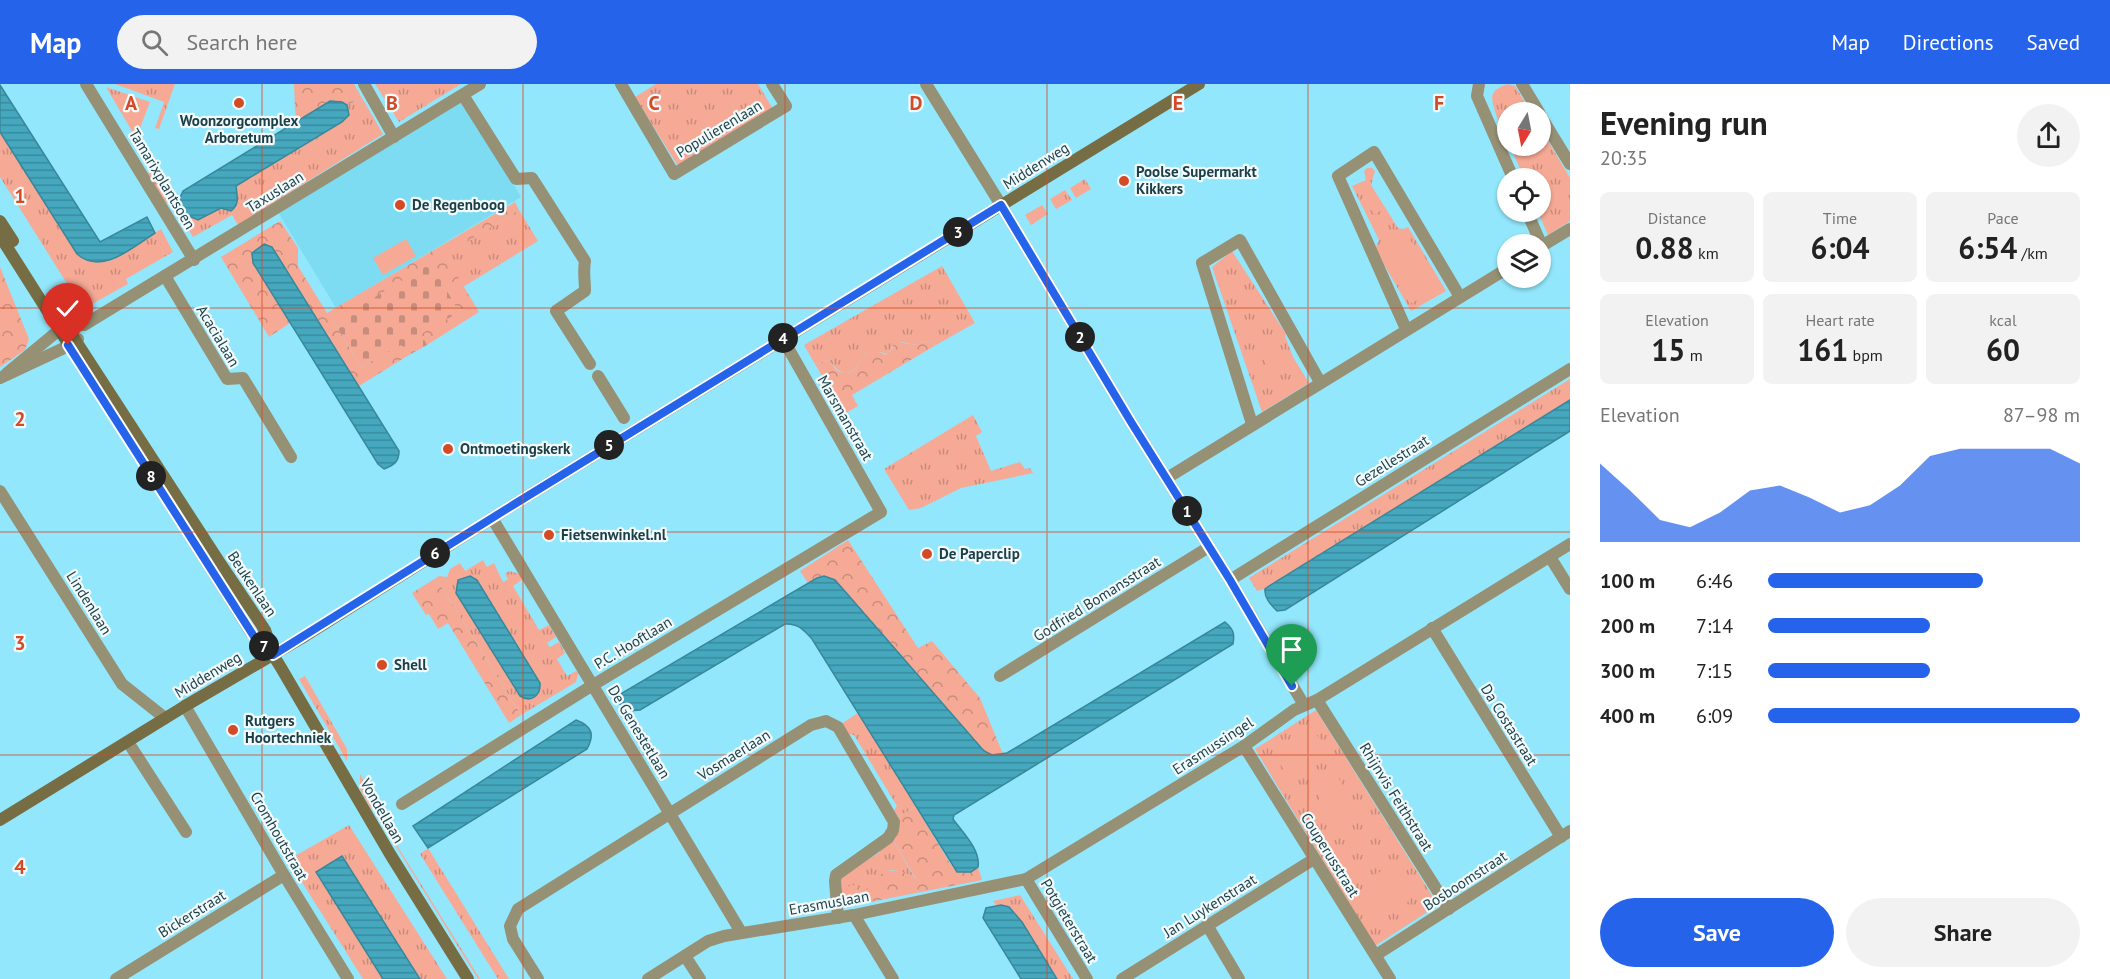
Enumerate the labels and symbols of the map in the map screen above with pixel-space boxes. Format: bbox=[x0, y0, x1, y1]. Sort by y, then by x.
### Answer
text: A bbox=[125, 90, 138, 116]
text: B bbox=[386, 90, 398, 116]
text: C bbox=[648, 90, 660, 116]
text: D bbox=[910, 90, 923, 116]
text: E bbox=[1173, 90, 1183, 116]
text: F bbox=[1434, 90, 1444, 116]
marker: Woonzorgcomplex Arboretum bbox=[232, 96, 246, 110]
street label: Populierenlaan bbox=[672, 96, 765, 162]
north arrow bbox=[1497, 102, 1551, 156]
place label: Woonzorgcomplex Arboretum bbox=[180, 111, 298, 147]
street label: Tamarixplantsoen bbox=[125, 125, 200, 233]
street label: Middenweg bbox=[999, 138, 1072, 193]
place label: Poolse Supermarkt Kikkers bbox=[1136, 162, 1257, 198]
street label: Taxuslaan bbox=[243, 167, 307, 217]
marker: Poolse Supermarkt Kikkers bbox=[1117, 174, 1131, 188]
text: 1 bbox=[14, 183, 26, 209]
place label: De Regenboog bbox=[412, 195, 505, 214]
marker: De Regenboog bbox=[393, 198, 407, 212]
pin: 3 bbox=[943, 217, 973, 247]
pin bbox=[42, 283, 93, 345]
street label: Acacialaan bbox=[193, 301, 244, 370]
pin: 2 bbox=[1065, 322, 1095, 352]
pin: 4 bbox=[768, 323, 798, 353]
street label: Marsmanstraat bbox=[813, 372, 877, 464]
text: 2 bbox=[14, 406, 26, 432]
pin: 5 bbox=[594, 430, 624, 460]
street label: Gezellestraat bbox=[1351, 430, 1432, 491]
place label: Ontmoetingskerk bbox=[460, 439, 571, 458]
marker: Ontmoetingskerk bbox=[441, 442, 455, 456]
pin: 8 bbox=[136, 461, 166, 491]
pin: 1 bbox=[1172, 496, 1202, 526]
place label: Fietsenwinkel.nl bbox=[561, 525, 667, 544]
marker: Fietsenwinkel.nl bbox=[542, 528, 556, 542]
pin: 6 bbox=[420, 538, 450, 568]
place label: De Paperclip bbox=[939, 544, 1020, 563]
street label: Beukenlaan bbox=[224, 547, 281, 620]
marker: De Paperclip bbox=[920, 547, 934, 561]
street label: Godfried Bomansstraat bbox=[1030, 552, 1164, 645]
street label: Lindenlaan bbox=[62, 567, 116, 638]
street label: P.C. Hooftlaan bbox=[590, 612, 675, 673]
pin bbox=[1266, 624, 1317, 686]
text: 3 bbox=[14, 630, 26, 656]
pin: 7 bbox=[249, 631, 279, 661]
street label: Middenweg bbox=[171, 647, 244, 702]
place label: Shell bbox=[394, 655, 427, 674]
marker: Shell bbox=[375, 658, 389, 672]
street label: Da Costastraat bbox=[1477, 680, 1542, 769]
street label: De Genestetlaan bbox=[604, 682, 675, 782]
place label: Rutgers Hoortechniek bbox=[245, 711, 332, 747]
street label: Erasmussingel bbox=[1169, 712, 1257, 779]
marker: Rutgers Hoortechniek bbox=[226, 723, 240, 737]
street label: Vosmaerlaan bbox=[693, 725, 773, 785]
street label: Rhijnvis Feithstraat bbox=[1355, 739, 1437, 854]
street label: Vondellaan bbox=[356, 774, 409, 846]
street label: Cromhoutstraat bbox=[246, 788, 313, 884]
street label: Couperusstraat bbox=[1297, 809, 1364, 900]
street label: Bosboomstraat bbox=[1419, 846, 1510, 915]
text: 4 bbox=[14, 854, 26, 880]
street label: Jan Luykenstraat bbox=[1159, 869, 1260, 942]
street label: Potgieterstraat bbox=[1037, 875, 1102, 966]
street label: Bickerstraat bbox=[155, 885, 229, 942]
street label: Erasmuslaan bbox=[787, 886, 870, 919]

